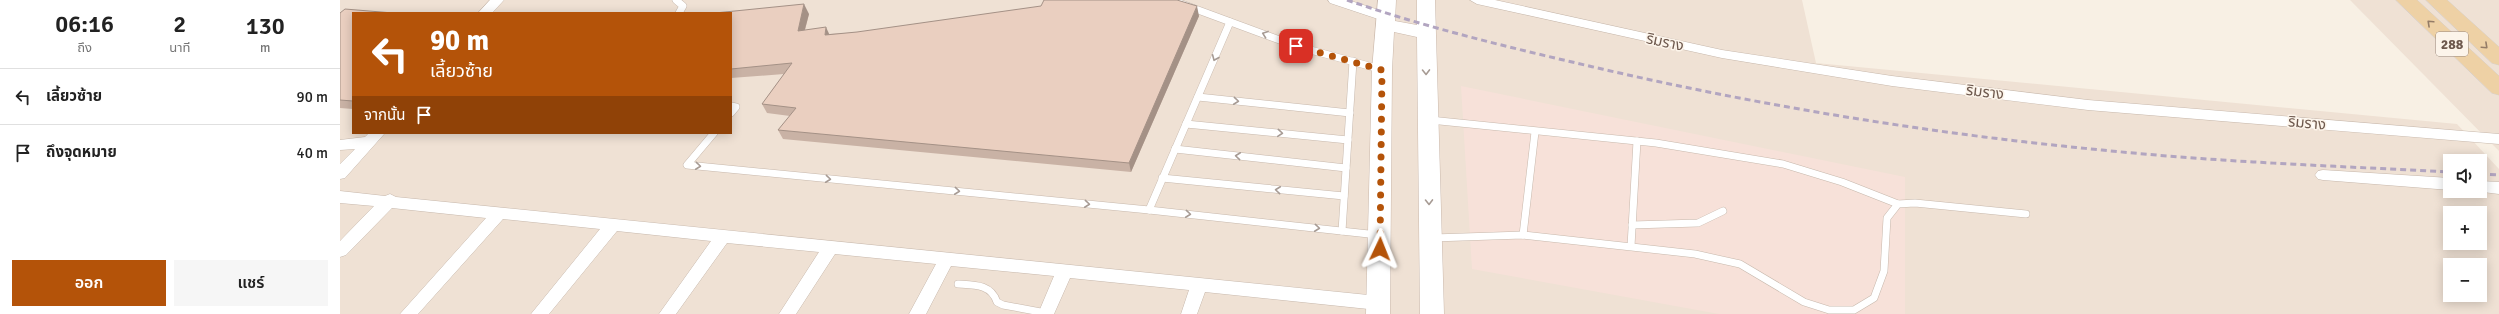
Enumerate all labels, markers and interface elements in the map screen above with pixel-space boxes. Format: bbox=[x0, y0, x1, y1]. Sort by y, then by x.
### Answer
text: 06:16 bbox=[55, 9, 114, 39]
text: 2 bbox=[173, 9, 186, 39]
text: 130 bbox=[246, 11, 285, 41]
one-way arrow bbox=[2427, 20, 2435, 28]
text: 90 m bbox=[430, 24, 489, 58]
icon: left bbox=[364, 28, 416, 80]
pin bbox=[1279, 29, 1313, 63]
street label: ริมราง bbox=[1645, 29, 1685, 55]
one-way arrow bbox=[1261, 31, 1268, 39]
road number: 288 bbox=[2436, 32, 2468, 56]
icon: arrive bbox=[1285, 35, 1307, 57]
text: ถึง bbox=[77, 40, 92, 56]
text: นาที bbox=[169, 40, 190, 56]
text: m bbox=[260, 40, 270, 56]
one-way arrow bbox=[2480, 41, 2488, 48]
one-way arrow bbox=[1211, 54, 1219, 61]
text: เลี้ยวซ้าย bbox=[430, 60, 493, 82]
one-way arrow bbox=[1422, 69, 1431, 75]
street label: ริมราง bbox=[1965, 81, 2005, 103]
icon: left bbox=[12, 86, 34, 108]
text: เลี้ยวซ้าย bbox=[46, 87, 102, 105]
text: 90 m bbox=[297, 88, 328, 106]
one-way arrow bbox=[1233, 96, 1240, 105]
icon: arrive bbox=[413, 104, 435, 126]
text: จากนั้น bbox=[364, 106, 405, 124]
street label: ริมราง bbox=[2287, 112, 2327, 134]
one-way arrow bbox=[1277, 129, 1283, 138]
icon: arrive bbox=[12, 142, 34, 164]
text: ถึงจุดหมาย bbox=[46, 143, 117, 161]
text: 40 m bbox=[297, 144, 328, 162]
one-way arrow bbox=[1235, 151, 1241, 160]
map controls bbox=[2443, 154, 2487, 302]
button: sound bbox=[2443, 154, 2487, 198]
one-way arrow bbox=[695, 161, 701, 170]
one-way arrow bbox=[825, 174, 831, 183]
one-way arrow bbox=[1274, 185, 1281, 194]
one-way arrow bbox=[954, 186, 960, 195]
one-way arrow bbox=[1084, 199, 1090, 208]
one-way arrow bbox=[1425, 199, 1433, 205]
button: + bbox=[2443, 206, 2487, 250]
one-way arrow bbox=[1185, 209, 1191, 218]
one-way arrow bbox=[1314, 223, 1320, 232]
position arrow bbox=[1359, 228, 1401, 270]
button: − bbox=[2443, 258, 2487, 302]
button: ออก bbox=[12, 260, 166, 306]
button: แชร์ bbox=[174, 260, 328, 306]

